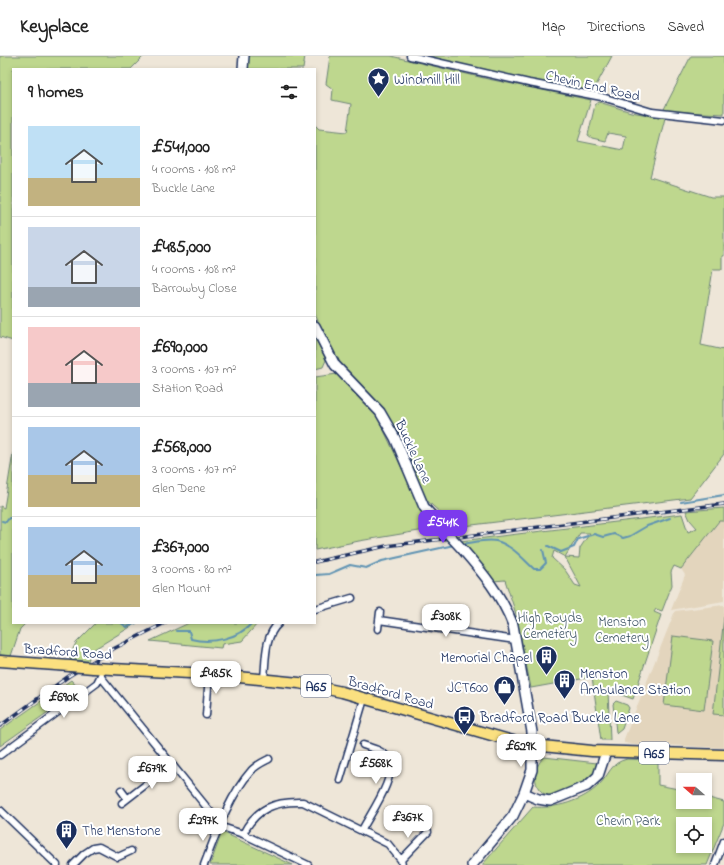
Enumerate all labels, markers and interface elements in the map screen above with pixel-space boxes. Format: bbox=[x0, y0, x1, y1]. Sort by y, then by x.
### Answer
text: Keyplace bbox=[20, 14, 88, 41]
text: Map bbox=[542, 17, 565, 38]
text: Directions bbox=[587, 17, 645, 38]
text: Saved bbox=[667, 17, 704, 38]
street label: Chevin End Road bbox=[543, 65, 642, 108]
place icon: Windmill Hill bbox=[365, 66, 391, 99]
place label: Windmill Hill bbox=[394, 70, 460, 91]
text: 9 homes bbox=[28, 80, 84, 105]
icon: filters bbox=[278, 81, 300, 103]
text: £541,000 bbox=[152, 135, 210, 160]
icon: home bbox=[60, 142, 108, 190]
text: 4 rooms · 108 m² bbox=[152, 160, 236, 179]
text: Buckle Lane bbox=[152, 179, 215, 198]
text: £485,000 bbox=[152, 235, 211, 260]
icon: home bbox=[60, 243, 108, 291]
text: 4 rooms · 108 m² bbox=[152, 260, 236, 279]
text: Barrowby Close bbox=[152, 279, 237, 298]
text: £690,000 bbox=[152, 335, 208, 360]
icon: home bbox=[60, 343, 108, 391]
text: 3 rooms · 107 m² bbox=[152, 360, 236, 379]
text: Station Road bbox=[152, 379, 223, 398]
street label: Buckle Lane bbox=[388, 416, 437, 487]
text: £568,000 bbox=[152, 435, 211, 460]
icon: home bbox=[60, 443, 108, 491]
text: 3 rooms · 107 m² bbox=[152, 460, 236, 479]
text: Glen Dene bbox=[152, 479, 205, 498]
pin: £541K bbox=[415, 510, 471, 544]
text: £541K bbox=[427, 513, 459, 532]
text: £367,000 bbox=[152, 535, 209, 560]
icon: home bbox=[60, 543, 108, 591]
text: 3 rooms · 80 m² bbox=[152, 560, 232, 579]
text: Glen Mount bbox=[152, 579, 211, 598]
pin: £308K bbox=[418, 604, 474, 638]
text: £308K bbox=[431, 607, 461, 626]
park label: High Royds Cemetery bbox=[518, 608, 582, 646]
park label: Menston Cemetery bbox=[595, 612, 649, 650]
street label: Bradford Road bbox=[22, 639, 113, 666]
building icon: Memorial Chapel bbox=[534, 644, 560, 677]
place label: Memorial Chapel bbox=[441, 648, 532, 669]
pin: £485K bbox=[188, 661, 244, 695]
text: £485K bbox=[200, 664, 232, 683]
place label: Menston Ambulance Station bbox=[580, 664, 690, 701]
building icon: Menston Ambulance Station bbox=[552, 668, 578, 701]
street label: Bradford Road bbox=[344, 671, 436, 716]
shop icon: JCT600 bbox=[491, 674, 517, 707]
road number: A65 bbox=[301, 675, 331, 697]
place label: JCT600 bbox=[447, 678, 488, 699]
pin: £690K bbox=[36, 685, 92, 719]
text: £690K bbox=[49, 688, 79, 707]
bus stop icon: Bradford Road Buckle Lane bbox=[451, 704, 477, 737]
place label: Bradford Road Buckle Lane bbox=[479, 708, 640, 729]
pin: £629K bbox=[493, 734, 549, 768]
text: £629K bbox=[506, 737, 536, 756]
road number: A65 bbox=[639, 742, 669, 764]
pin: £568K bbox=[348, 751, 404, 785]
text: £568K bbox=[360, 754, 392, 773]
pin: £679K bbox=[124, 756, 180, 790]
text: £679K bbox=[137, 759, 167, 778]
north arrow bbox=[676, 773, 712, 809]
map controls bbox=[676, 773, 712, 853]
pin: £367K bbox=[380, 805, 436, 839]
pin: £297K bbox=[175, 808, 231, 842]
text: £367K bbox=[393, 808, 423, 827]
text: £297K bbox=[188, 811, 218, 830]
park label: Chevin Park bbox=[596, 811, 661, 832]
building icon: The Menstone bbox=[54, 817, 80, 850]
button: locate bbox=[676, 817, 712, 853]
place label: The Menstone bbox=[82, 821, 161, 842]

